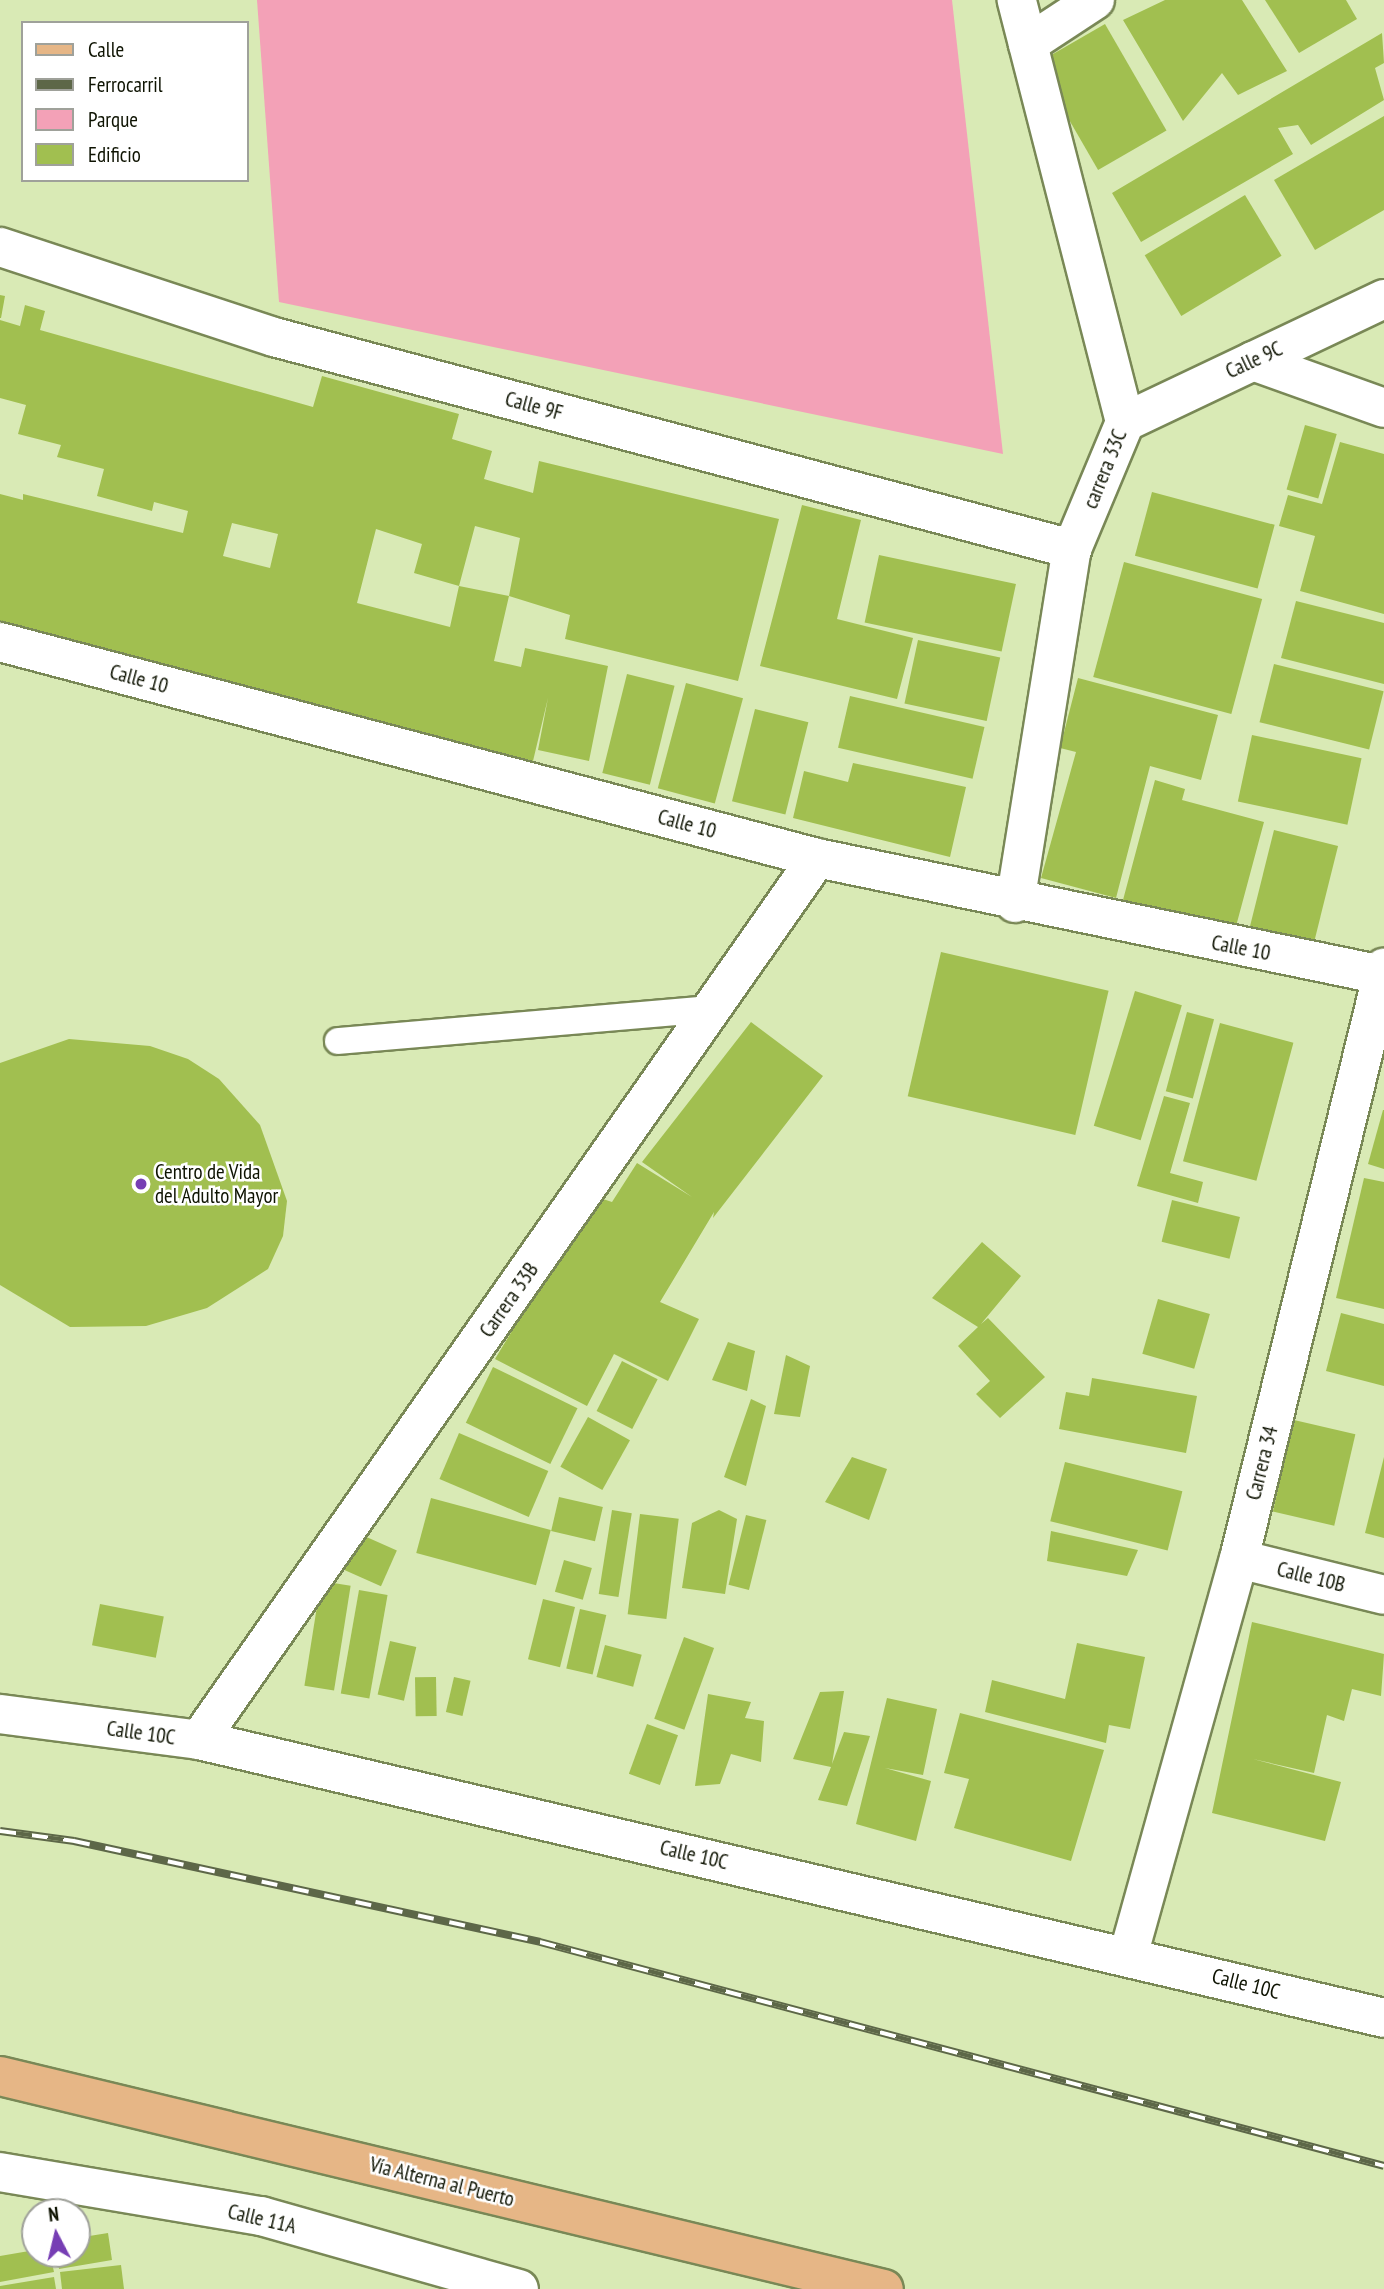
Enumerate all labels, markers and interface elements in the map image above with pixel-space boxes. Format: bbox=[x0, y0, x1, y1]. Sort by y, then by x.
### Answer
legend bbox=[21, 21, 248, 182]
text: Calle bbox=[88, 36, 124, 63]
text: Ferrocarril bbox=[88, 71, 163, 98]
text: Parque bbox=[88, 106, 138, 133]
text: Edificio bbox=[88, 141, 141, 168]
street label: Calle 9C bbox=[1222, 336, 1286, 384]
street label: Calle 9F bbox=[502, 386, 566, 426]
street label: carrera 33C bbox=[1078, 426, 1132, 512]
street label: Calle 10 bbox=[107, 659, 171, 699]
street label: Calle 10 bbox=[655, 804, 719, 844]
street label: Calle 10 bbox=[1209, 930, 1273, 966]
place label: Centro de Vida del Adulto Mayor bbox=[155, 1159, 279, 1209]
marker: Centro de Vida del Adulto Mayor bbox=[133, 1176, 149, 1192]
street label: Carrera 33B bbox=[474, 1258, 544, 1342]
street label: Carrera 34 bbox=[1241, 1423, 1283, 1503]
street label: Calle 10B bbox=[1274, 1556, 1348, 1598]
street label: Calle 10C bbox=[105, 1716, 177, 1750]
street label: Calle 10C bbox=[657, 1835, 731, 1875]
street label: Calle 10C bbox=[1209, 1963, 1283, 2005]
street label: Vía Alterna al Puerto bbox=[367, 2152, 517, 2212]
north arrow bbox=[21, 2198, 91, 2268]
street label: Calle 11A bbox=[225, 2199, 299, 2239]
text: N bbox=[47, 2202, 60, 2227]

